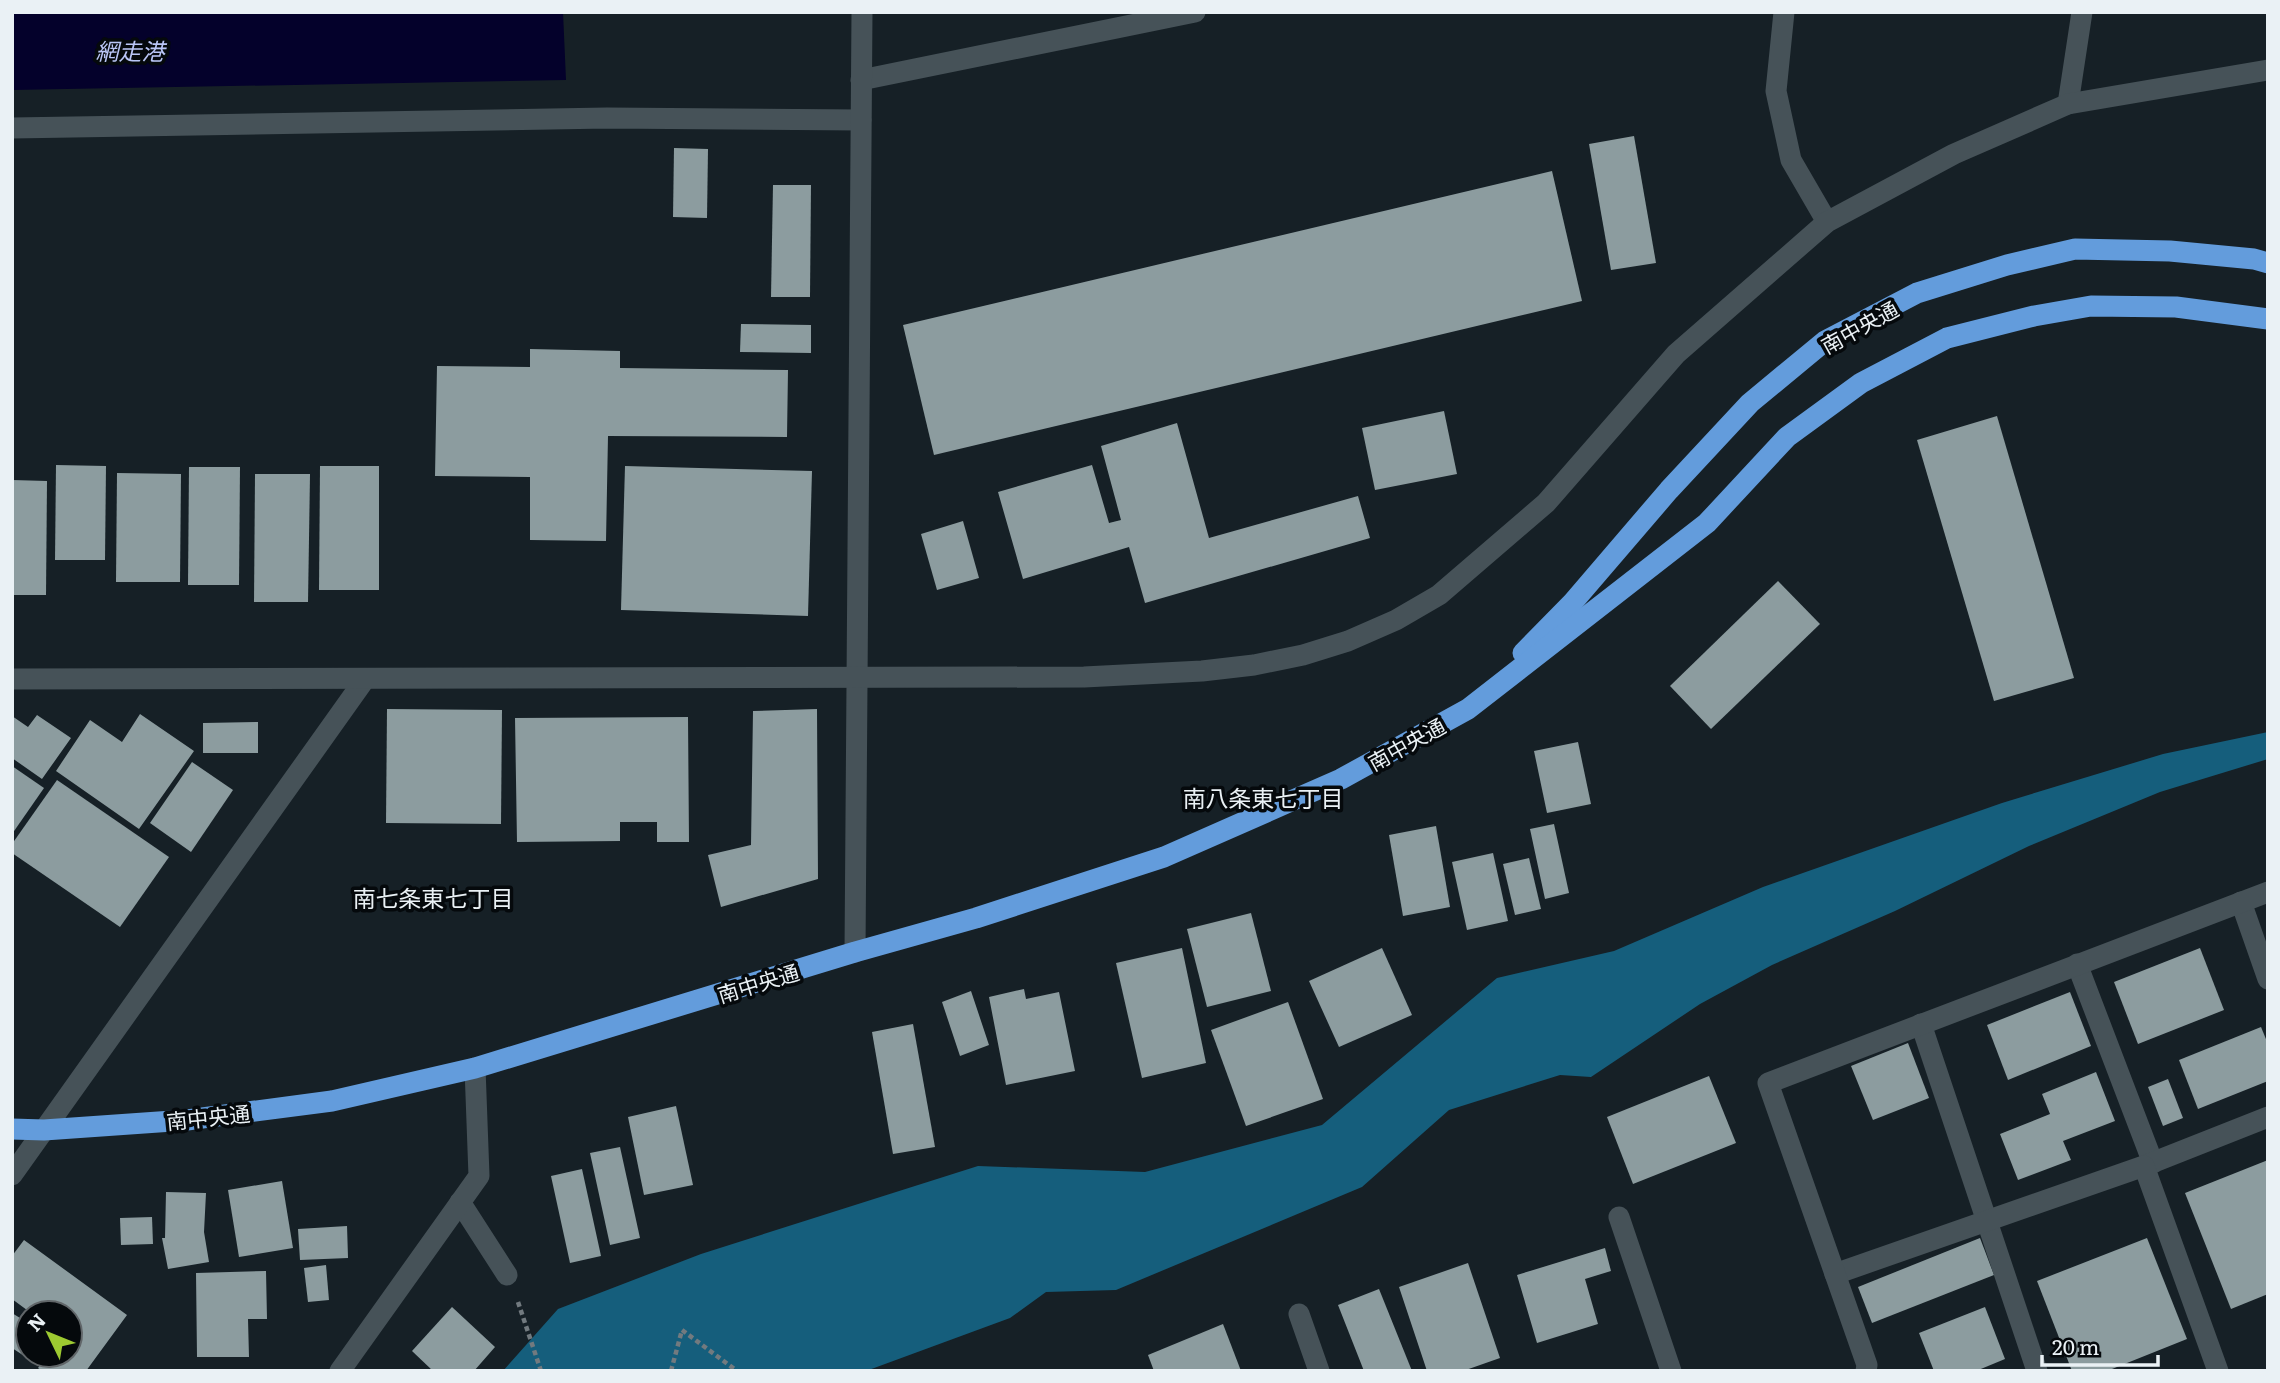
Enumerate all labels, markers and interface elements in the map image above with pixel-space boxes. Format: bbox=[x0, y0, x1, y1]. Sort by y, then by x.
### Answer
water label: 網走港 bbox=[96, 33, 168, 67]
street label: 南中央通 bbox=[1815, 292, 1903, 360]
street label: 南中央通 bbox=[1362, 709, 1450, 777]
district label: 南八条東七丁目 bbox=[1183, 780, 1344, 814]
district label: 南七条東七丁目 bbox=[353, 880, 514, 914]
street label: 南中央通 bbox=[713, 955, 803, 1009]
street label: 南中央通 bbox=[165, 1096, 251, 1136]
north arrow bbox=[14, 1299, 84, 1369]
text: N bbox=[20, 1306, 52, 1337]
scale bar bbox=[2042, 1324, 2158, 1368]
text: 20 m bbox=[2052, 1330, 2099, 1361]

